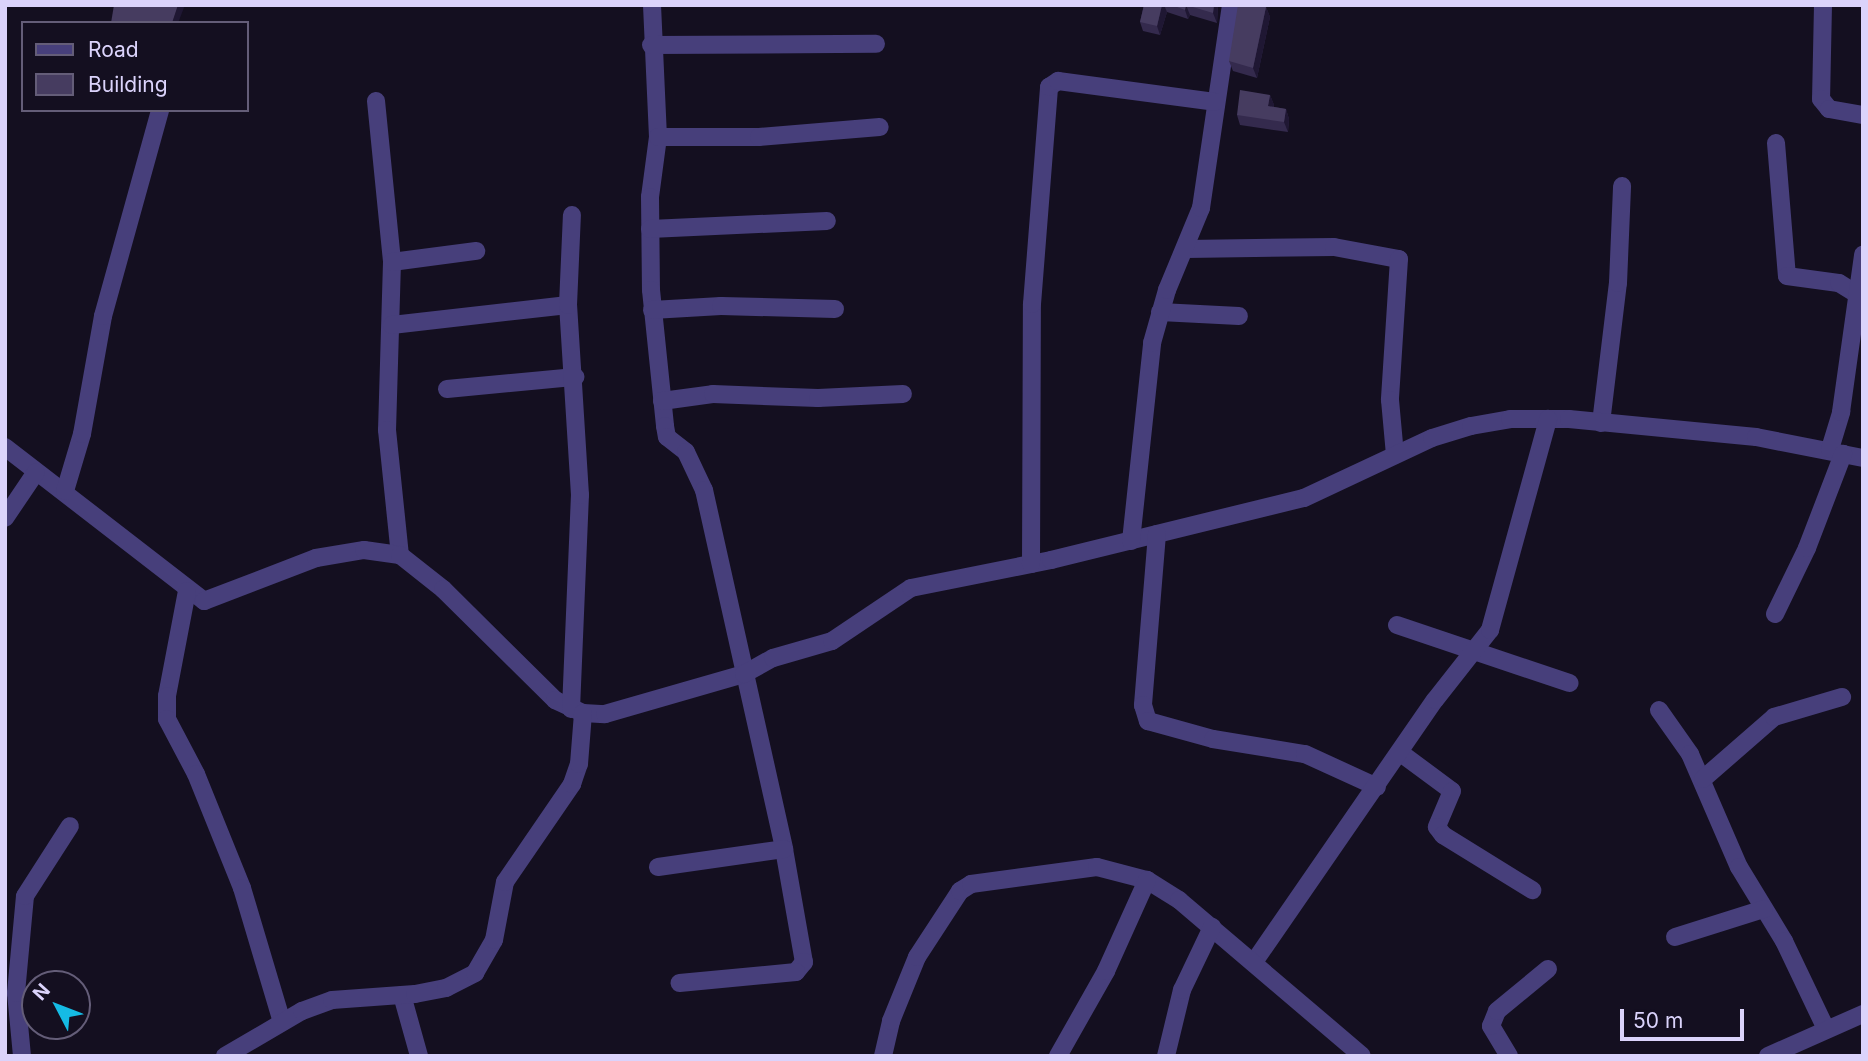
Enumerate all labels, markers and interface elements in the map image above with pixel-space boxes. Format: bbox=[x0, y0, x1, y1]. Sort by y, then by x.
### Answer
legend bbox=[21, 21, 248, 112]
text: Road bbox=[88, 37, 139, 62]
text: Building bbox=[88, 72, 168, 97]
north arrow bbox=[21, 970, 91, 1040]
text: N bbox=[28, 979, 55, 1005]
scale bar bbox=[1623, 995, 1747, 1038]
text: 50 m bbox=[1633, 1008, 1683, 1033]

